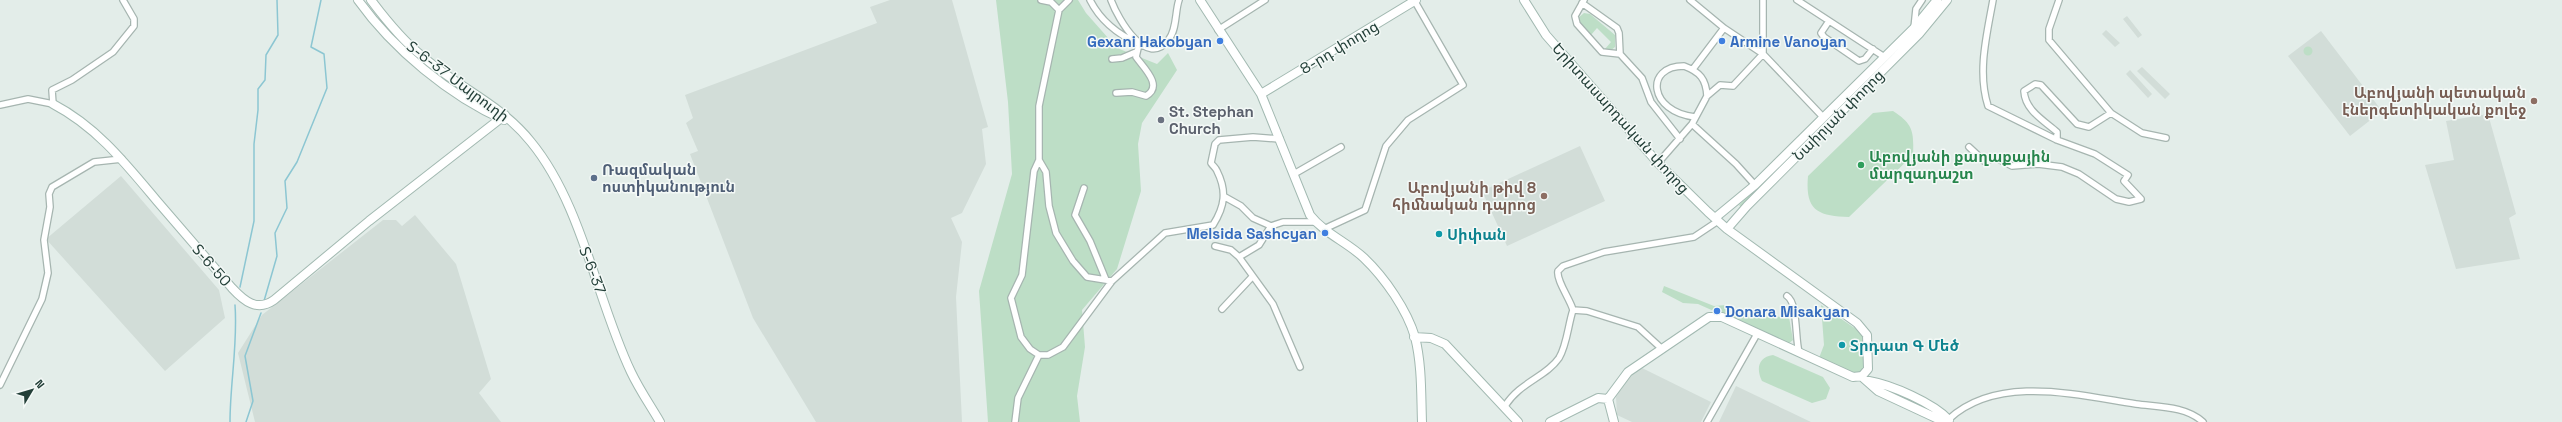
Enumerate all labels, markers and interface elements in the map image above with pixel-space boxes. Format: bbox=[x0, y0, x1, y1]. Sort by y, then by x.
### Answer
street label: 8-րդ փողոց bbox=[1296, 16, 1382, 78]
place label: Gexani Hakobyan bbox=[1087, 32, 1212, 51]
place label: Armine Vanoyan bbox=[1730, 32, 1847, 51]
street label: Տ-6-37 Մայրուղի bbox=[403, 36, 513, 126]
marker: Gexani Hakobyan bbox=[1215, 36, 1225, 46]
marker: Armine Vanoyan bbox=[1717, 36, 1727, 46]
street label: Երիտասարդական փողոց bbox=[1548, 39, 1694, 197]
street label: Նաիրյան փողոց bbox=[1788, 65, 1888, 165]
place label: Աբովյանի պետական էներգետիկական քոլեջ bbox=[2342, 83, 2526, 119]
marker: Աբովյանի պետական էներգետիկական քոլեջ bbox=[2529, 96, 2539, 106]
place label: St. Stephan Church bbox=[1169, 102, 1254, 138]
marker: St. Stephan Church bbox=[1156, 115, 1166, 125]
place label: Աբովյանի քաղաքային մարզադաշտ bbox=[1869, 147, 2050, 183]
place label: Ռազմական ոստիկանություն bbox=[602, 160, 735, 196]
marker: Աբովյանի քաղաքային մարզադաշտ bbox=[1856, 160, 1866, 170]
marker: Ռազմական ոստիկանություն bbox=[589, 173, 599, 183]
place label: Աբովյանի թիվ 8 հիմնական դպրոց bbox=[1392, 178, 1536, 214]
marker: Աբովյանի թիվ 8 հիմնական դպրոց bbox=[1539, 191, 1549, 201]
place label: Melsida Sashcyan bbox=[1186, 224, 1317, 243]
place label: Սիփան bbox=[1447, 225, 1506, 244]
marker: Melsida Sashcyan bbox=[1320, 228, 1330, 238]
marker: Սիփան bbox=[1434, 229, 1444, 239]
street label: Տ-6-50 bbox=[188, 240, 236, 290]
street label: Տ-6-37 bbox=[575, 244, 611, 296]
place label: Donara Misakyan bbox=[1725, 302, 1850, 321]
marker: Donara Misakyan bbox=[1712, 306, 1722, 316]
place label: Տրդատ Գ Մեծ bbox=[1850, 336, 1959, 355]
marker: Տրդատ Գ Մեծ bbox=[1837, 340, 1847, 350]
north arrow bbox=[12, 370, 52, 410]
text: N bbox=[32, 377, 48, 391]

